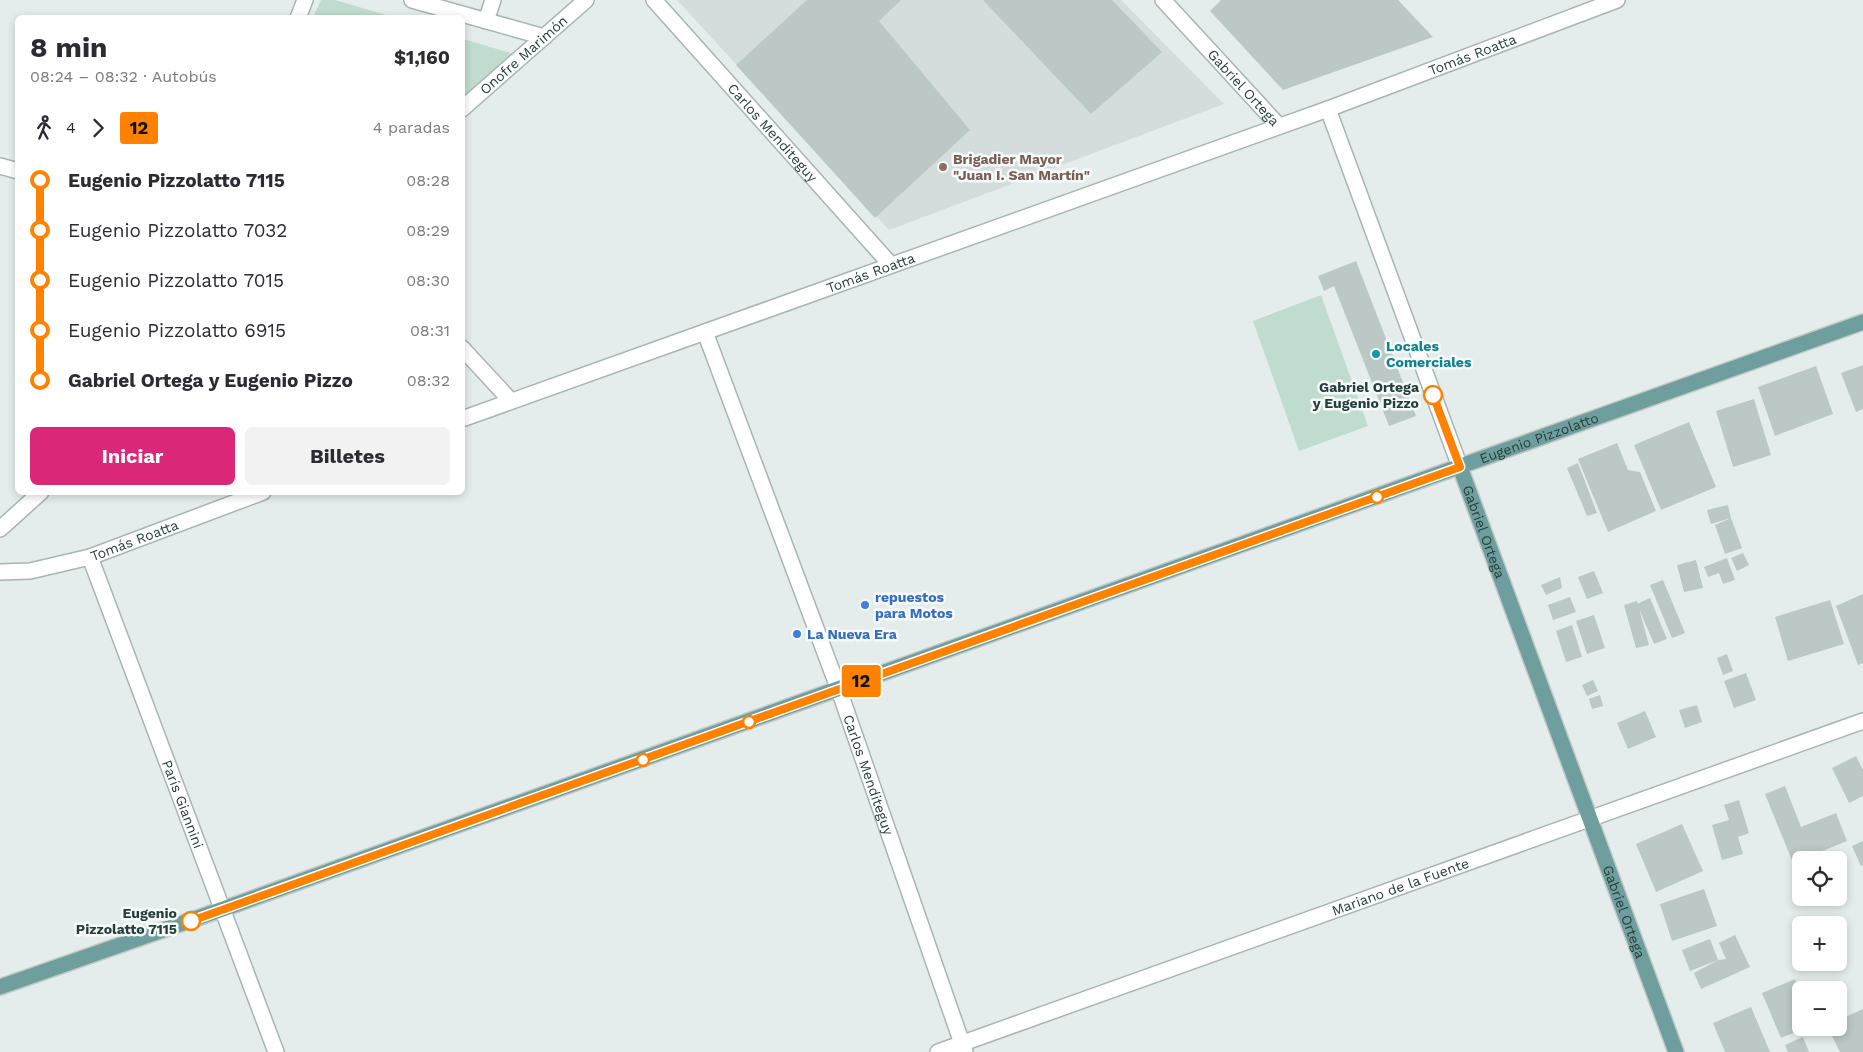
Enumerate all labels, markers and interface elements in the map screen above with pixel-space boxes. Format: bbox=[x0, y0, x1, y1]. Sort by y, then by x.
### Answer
street label: Onofre Marimón bbox=[477, 12, 571, 97]
text: 8 min bbox=[30, 31, 107, 64]
street label: Tomás Roatta bbox=[1426, 31, 1519, 78]
text: $1,160 bbox=[394, 46, 450, 69]
street label: Gabriel Ortega bbox=[1205, 46, 1283, 129]
text: 08:24 – 08:32 · Autobús bbox=[30, 67, 217, 86]
street label: Carlos Menditeguy bbox=[725, 80, 821, 186]
icon: walk bbox=[30, 114, 58, 142]
icon: forward bbox=[84, 114, 112, 142]
text: 12 bbox=[130, 117, 148, 138]
text: 4 bbox=[66, 118, 76, 137]
text: 4 paradas bbox=[373, 118, 450, 137]
place label: Brigadier Mayor "Juan I. San Martín" bbox=[953, 151, 1090, 183]
marker: Brigadier Mayor "Juan I. San Martín" bbox=[937, 161, 949, 173]
text: Eugenio Pizzolatto 7115 bbox=[68, 169, 285, 192]
text: 08:28 bbox=[406, 171, 450, 190]
text: Eugenio Pizzolatto 7032 bbox=[68, 219, 287, 242]
text: 08:29 bbox=[406, 221, 450, 240]
street label: Tomás Roatta bbox=[824, 250, 917, 296]
text: Eugenio Pizzolatto 7015 bbox=[68, 269, 284, 292]
text: 08:30 bbox=[406, 271, 450, 290]
text: Eugenio Pizzolatto 6915 bbox=[68, 319, 286, 342]
text: 08:31 bbox=[410, 321, 450, 340]
place label: Locales Comerciales bbox=[1386, 338, 1472, 370]
marker: Locales Comerciales bbox=[1370, 348, 1382, 360]
text: Gabriel Ortega y Eugenio Pizzo bbox=[68, 369, 353, 392]
text: 08:32 bbox=[407, 371, 450, 390]
place label: Gabriel Ortega y Eugenio Pizzo bbox=[1312, 379, 1420, 411]
marker: Gabriel Ortega y Eugenio Pizzo bbox=[1423, 385, 1443, 405]
street label: Eugenio Pizzolatto bbox=[1477, 409, 1601, 467]
button: Iniciar bbox=[30, 427, 235, 485]
button: Billetes bbox=[245, 427, 450, 485]
street label: Gabriel Ortega bbox=[1459, 483, 1508, 581]
unlabelled marker bbox=[1370, 490, 1384, 504]
street label: Tomás Roatta bbox=[88, 517, 181, 564]
place label: repuestos para Motos bbox=[875, 589, 953, 621]
marker: repuestos para Motos bbox=[859, 599, 871, 611]
place label: La Nueva Era bbox=[807, 626, 898, 642]
marker: La Nueva Era bbox=[791, 628, 803, 640]
line badge: 12 bbox=[838, 665, 884, 697]
text: 12 bbox=[852, 670, 870, 691]
street label: Carlos Menditeguy bbox=[840, 712, 897, 838]
unlabelled marker bbox=[742, 715, 756, 729]
unlabelled marker bbox=[636, 753, 650, 767]
street label: París Giannini bbox=[159, 758, 207, 851]
map controls bbox=[1792, 851, 1847, 1036]
button: locate bbox=[1792, 851, 1847, 906]
street label: Mariano de la Fuente bbox=[1330, 855, 1471, 918]
street label: Gabriel Ortega bbox=[1600, 863, 1649, 960]
place label: Eugenio Pizzolatto 7115 bbox=[76, 905, 177, 937]
marker: Eugenio Pizzolatto 7115 bbox=[181, 911, 201, 931]
button: + bbox=[1792, 916, 1847, 971]
button: − bbox=[1792, 981, 1847, 1036]

